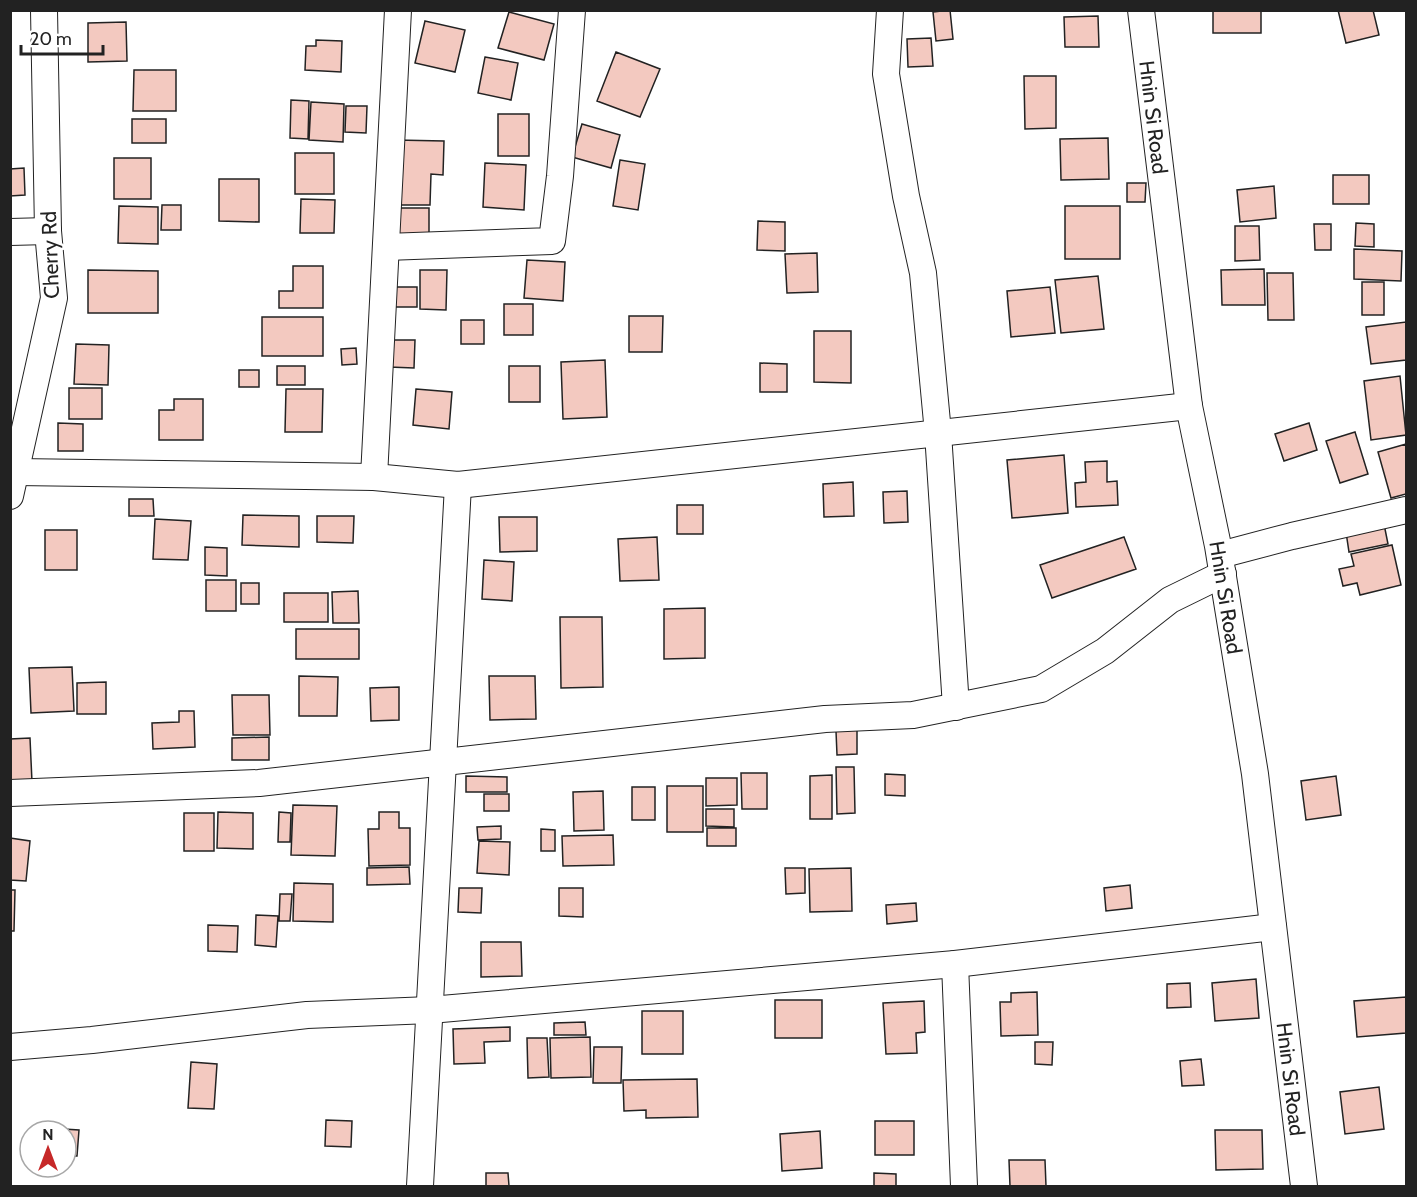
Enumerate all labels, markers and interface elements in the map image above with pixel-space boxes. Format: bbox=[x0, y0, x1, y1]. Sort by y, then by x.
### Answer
scale bar bbox=[21, 18, 104, 56]
text: 20 m bbox=[30, 28, 72, 50]
street label: Hnin Si Road bbox=[1135, 59, 1173, 175]
street label: Cherry Rd bbox=[36, 211, 64, 299]
street label: Hnin Si Road bbox=[1205, 539, 1248, 656]
street label: Hnin Si Road bbox=[1272, 1021, 1310, 1137]
north arrow bbox=[18, 1119, 78, 1179]
text: N bbox=[42, 1125, 54, 1144]

